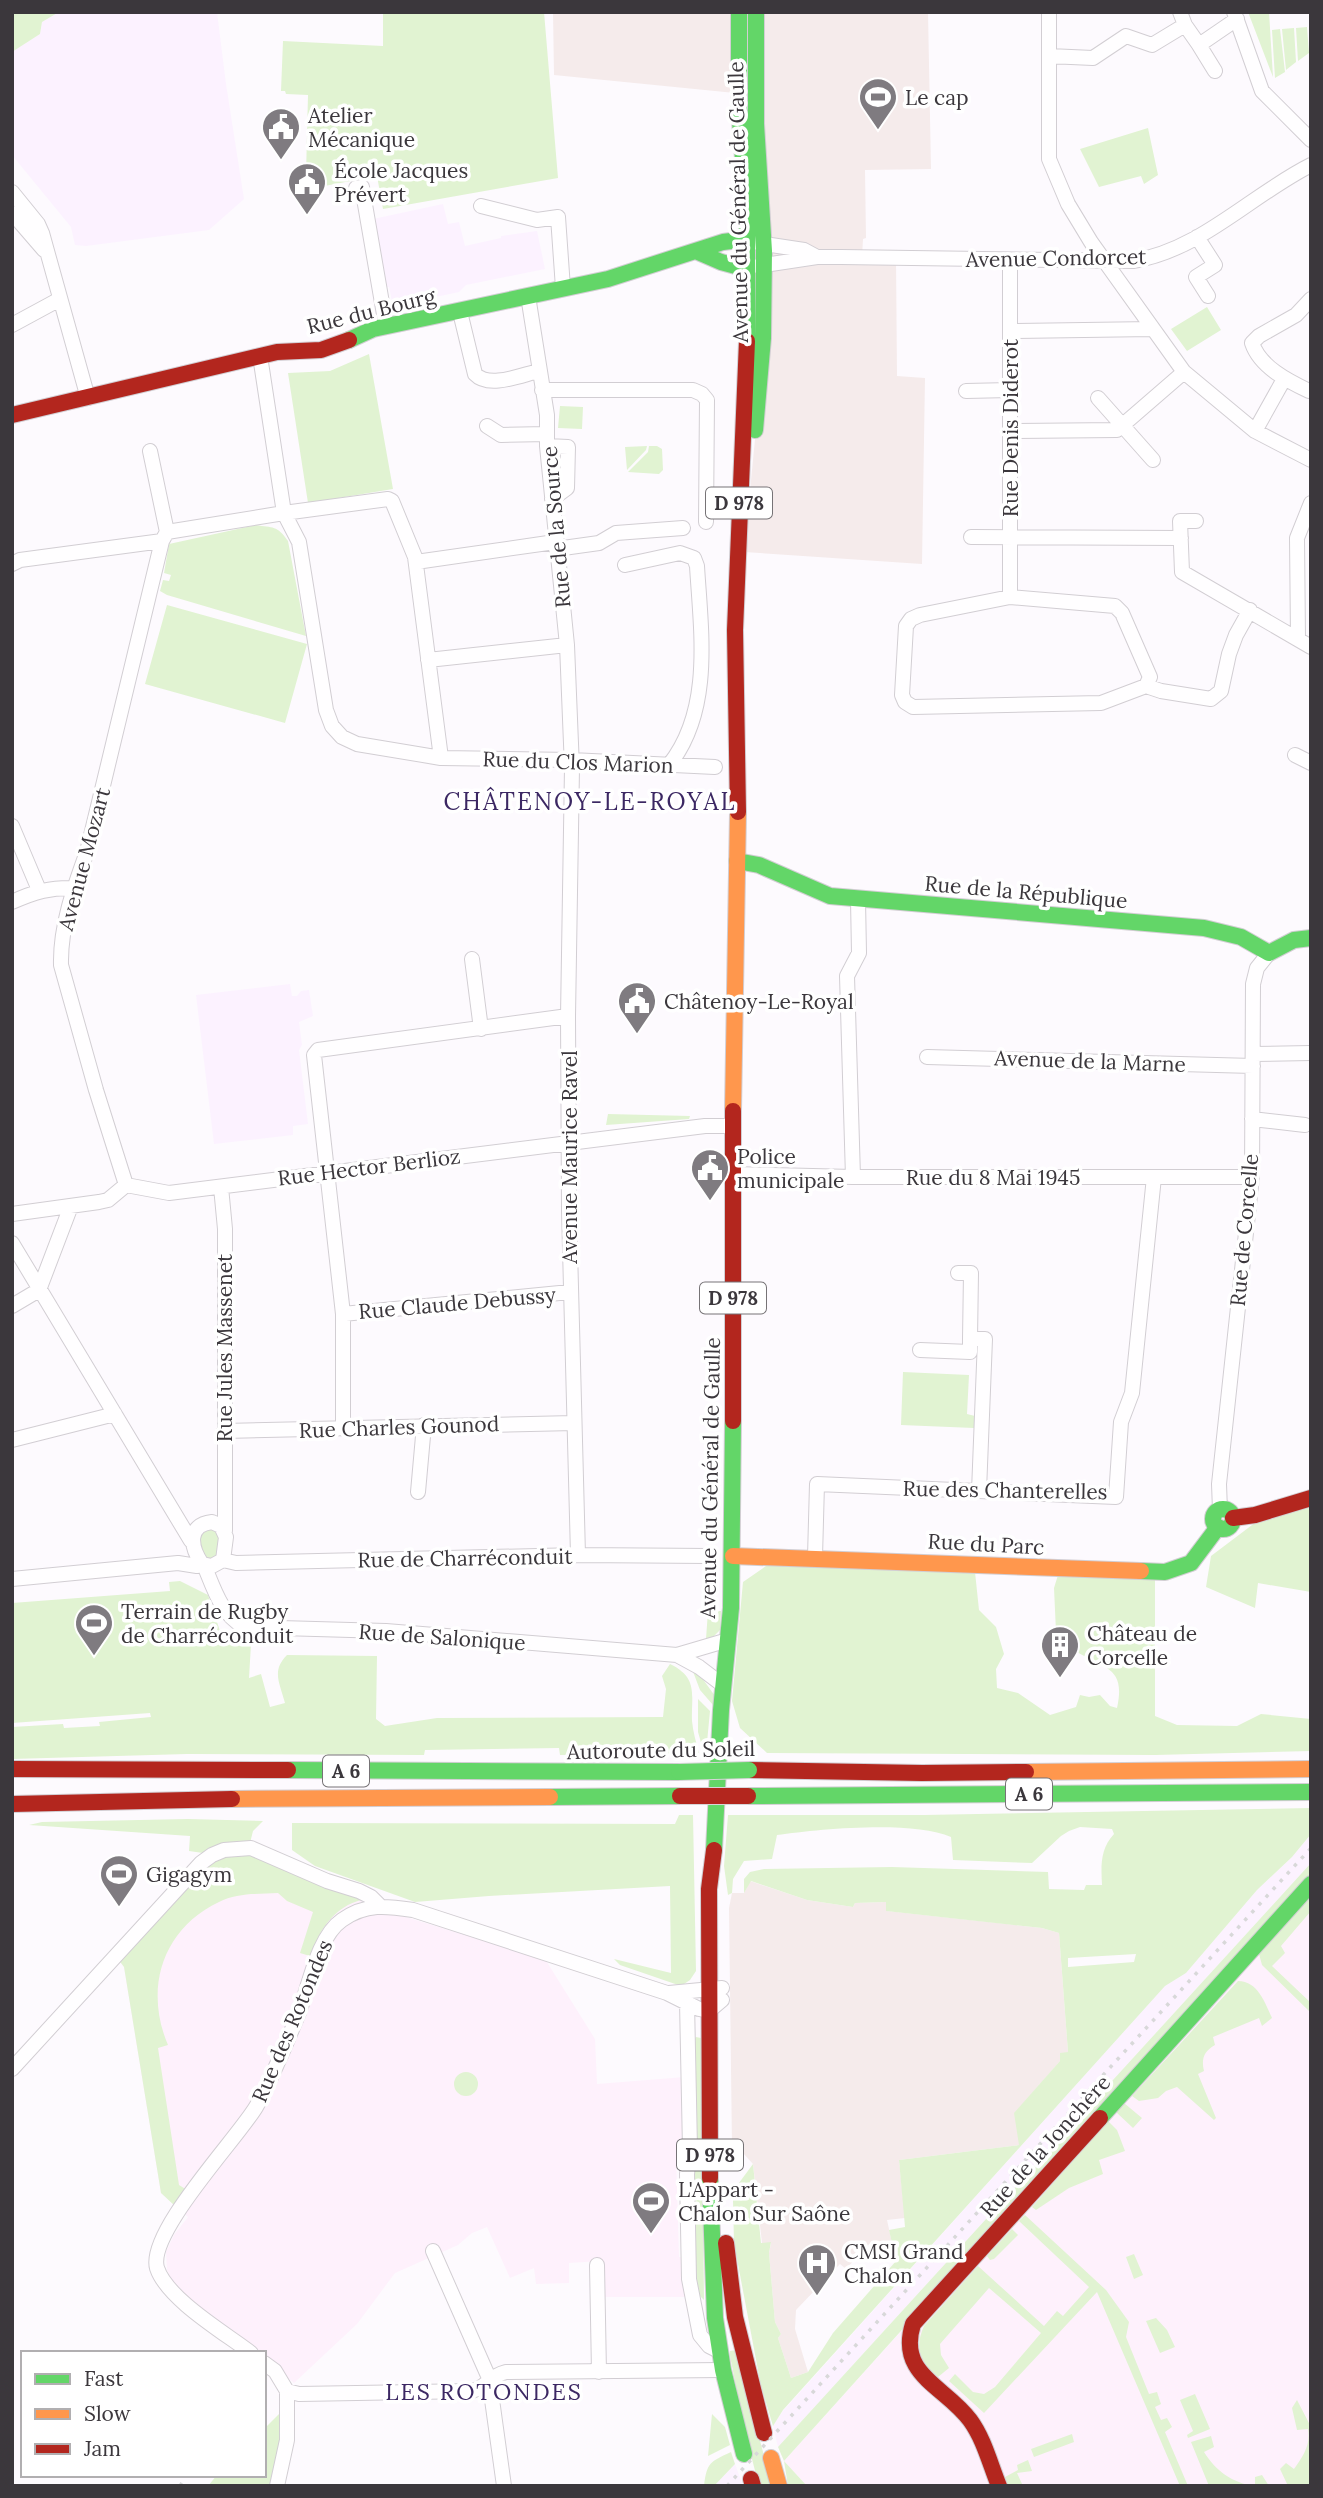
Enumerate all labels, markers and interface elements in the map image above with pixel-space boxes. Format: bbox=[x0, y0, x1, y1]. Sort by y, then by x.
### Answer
street label: Avenue du Général de Gaulle bbox=[722, 61, 754, 344]
sports icon: Le cap bbox=[857, 76, 899, 131]
place label: Le cap bbox=[905, 84, 969, 111]
place label: Atelier Mécanique bbox=[307, 102, 415, 153]
public building icon: Atelier Mécanique bbox=[260, 106, 302, 161]
place label: École Jacques Prévert bbox=[334, 157, 468, 208]
public building icon: École Jacques Prévert bbox=[286, 161, 328, 216]
street label: Avenue Condorcet bbox=[964, 243, 1147, 273]
street label: Rue du Bourg bbox=[304, 282, 439, 340]
street label: Rue Denis Diderot bbox=[997, 338, 1024, 517]
street label: Rue de la Source bbox=[535, 445, 577, 609]
road number: D 978 bbox=[706, 488, 772, 518]
street label: Rue du Clos Marion bbox=[482, 745, 674, 779]
street label: Avenue Mozart bbox=[52, 784, 116, 935]
district label: CHÂTENOY-LE-ROYAL bbox=[444, 786, 736, 817]
street label: Rue de la République bbox=[923, 870, 1129, 914]
public building icon: Châtenoy-Le-Royal bbox=[616, 980, 658, 1035]
place label: Châtenoy-Le-Royal bbox=[664, 988, 854, 1015]
street label: Avenue de la Marne bbox=[993, 1044, 1186, 1078]
street label: Avenue Maurice Ravel bbox=[556, 1050, 583, 1265]
street label: Rue Hector Berlioz bbox=[276, 1142, 462, 1192]
place label: Police municipale bbox=[737, 1143, 845, 1194]
public building icon: Police municipale bbox=[689, 1147, 731, 1202]
street label: Rue de Corcelle bbox=[1224, 1152, 1264, 1308]
street label: Rue du 8 Mai 1945 bbox=[906, 1164, 1080, 1191]
street label: Rue Jules Massenet bbox=[211, 1253, 238, 1442]
street label: Rue Claude Debussy bbox=[357, 1281, 557, 1325]
road number: D 978 bbox=[700, 1282, 766, 1314]
street label: Avenue du Général de Gaulle bbox=[694, 1337, 726, 1620]
street label: Rue Charles Gounod bbox=[298, 1410, 500, 1444]
street label: Rue des Chanterelles bbox=[902, 1475, 1108, 1505]
street label: Rue du Parc bbox=[927, 1527, 1045, 1561]
street label: Rue de Charréconduit bbox=[357, 1543, 574, 1573]
place label: Terrain de Rugby de Charréconduit bbox=[121, 1598, 294, 1649]
sports icon: Terrain de Rugby de Charréconduit bbox=[73, 1602, 115, 1657]
street label: Rue de Salonique bbox=[358, 1618, 526, 1656]
place label: Château de Corcelle bbox=[1087, 1620, 1197, 1671]
building icon: Château de Corcelle bbox=[1039, 1624, 1081, 1679]
street label: Autoroute du Soleil bbox=[566, 1735, 755, 1765]
road number: A 6 bbox=[323, 1756, 369, 1786]
road number: A 6 bbox=[1006, 1778, 1052, 1810]
sports icon: Gigagym bbox=[98, 1853, 140, 1908]
place label: Gigagym bbox=[146, 1861, 232, 1888]
street label: Rue des Rotondes bbox=[246, 1936, 338, 2106]
street label: Rue de la Jonchère bbox=[974, 2069, 1116, 2223]
road number: D 978 bbox=[677, 2140, 743, 2170]
place label: L'Appart - Chalon Sur Saône bbox=[678, 2176, 850, 2227]
sports icon: L'Appart - Chalon Sur Saône bbox=[630, 2180, 672, 2235]
place label: CMSI Grand Chalon bbox=[844, 2238, 964, 2289]
hospital icon: CMSI Grand Chalon bbox=[796, 2242, 838, 2297]
legend bbox=[21, 2351, 266, 2477]
text: Fast bbox=[84, 2365, 124, 2392]
district label: LES ROTONDES bbox=[385, 2377, 583, 2406]
text: Slow bbox=[84, 2400, 131, 2427]
text: Jam bbox=[83, 2435, 121, 2462]

